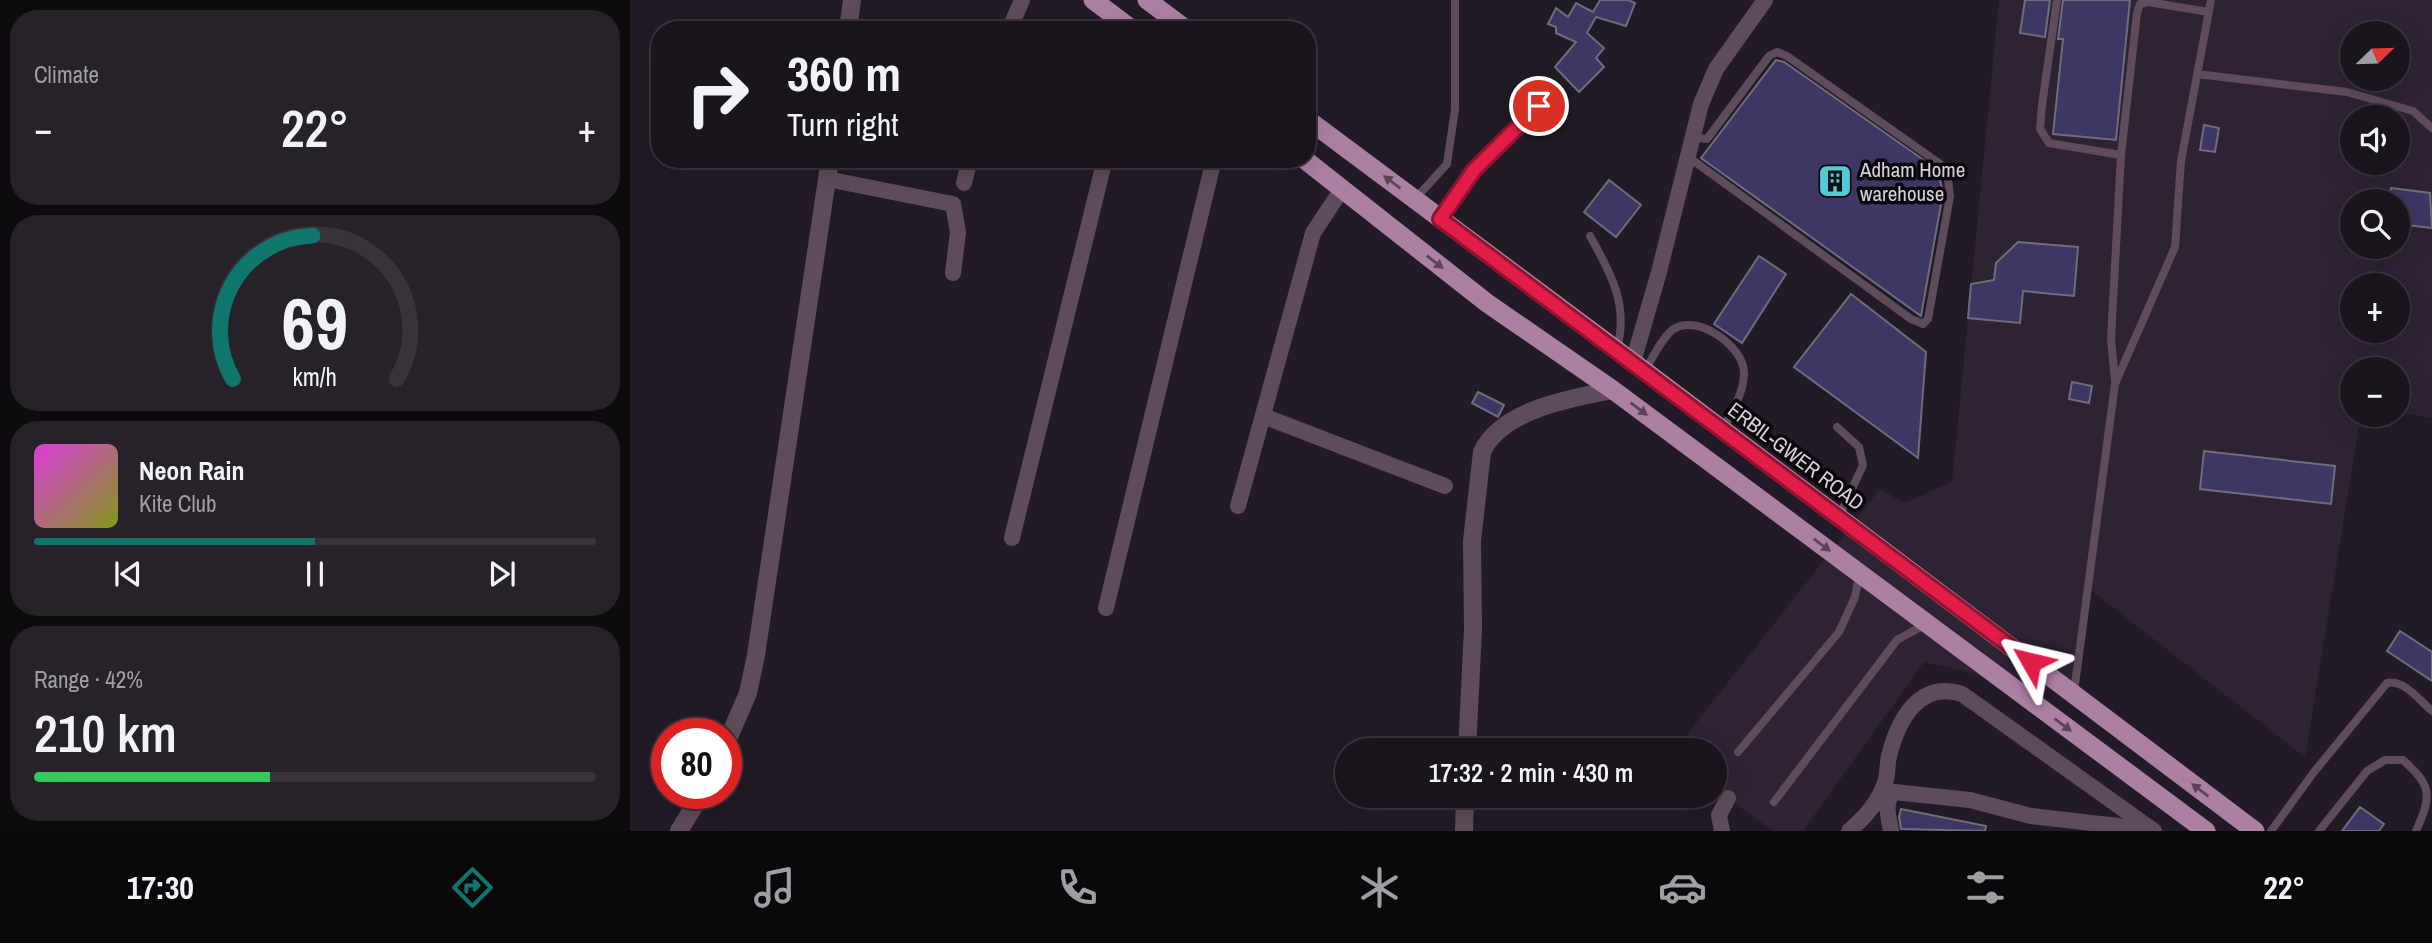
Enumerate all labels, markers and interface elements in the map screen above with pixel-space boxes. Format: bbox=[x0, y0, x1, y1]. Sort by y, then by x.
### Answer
north arrow bbox=[2340, 21, 2410, 91]
map controls bbox=[2340, 21, 2410, 427]
text: 360 m bbox=[787, 40, 901, 106]
icon: right bbox=[672, 49, 763, 140]
text: Climate bbox=[34, 59, 99, 90]
pin bbox=[1509, 76, 1569, 136]
icon: arrive bbox=[1520, 87, 1558, 125]
text: 22° bbox=[281, 93, 349, 163]
text: − bbox=[34, 103, 52, 154]
text: + bbox=[578, 103, 596, 154]
text: Turn right bbox=[787, 103, 899, 146]
button: sound bbox=[2340, 105, 2410, 175]
place label: Adham Home warehouse bbox=[1859, 155, 1965, 208]
building icon: Adham Home warehouse bbox=[1816, 162, 1854, 200]
one-way arrow bbox=[1383, 176, 1401, 190]
button: search bbox=[2340, 189, 2410, 259]
one-way arrow bbox=[1426, 254, 1444, 268]
button: + bbox=[2340, 273, 2410, 343]
text: 69 bbox=[282, 274, 348, 372]
button: − bbox=[2340, 357, 2410, 427]
text: km/h bbox=[293, 360, 337, 394]
street label: ERBIL-GWER ROAD bbox=[1722, 395, 1870, 517]
one-way arrow bbox=[1630, 402, 1648, 416]
text: Neon Rain bbox=[139, 453, 244, 488]
text: Kite Club bbox=[139, 488, 217, 519]
one-way arrow bbox=[1813, 538, 1831, 552]
icon: previous bbox=[109, 555, 147, 593]
icon: pause bbox=[296, 555, 334, 593]
icon: next bbox=[483, 555, 521, 593]
position arrow bbox=[1994, 625, 2068, 699]
text: Range · 42% bbox=[34, 664, 143, 695]
text: 210 km bbox=[34, 698, 177, 768]
one-way arrow bbox=[2054, 717, 2072, 731]
speed limit sign: 80 bbox=[651, 718, 742, 809]
text: 17:32 · 2 min · 430 m bbox=[1429, 755, 1633, 790]
one-way arrow bbox=[2191, 783, 2210, 797]
icon: directions bbox=[448, 863, 497, 912]
icon: music bbox=[750, 863, 799, 912]
icon: phone bbox=[1053, 863, 1102, 912]
icon: climate bbox=[1355, 863, 1404, 912]
icon: car bbox=[1658, 863, 1707, 912]
icon: filters bbox=[1961, 863, 2010, 912]
text: 17:30 bbox=[127, 866, 194, 909]
text: 22° bbox=[2263, 866, 2305, 909]

